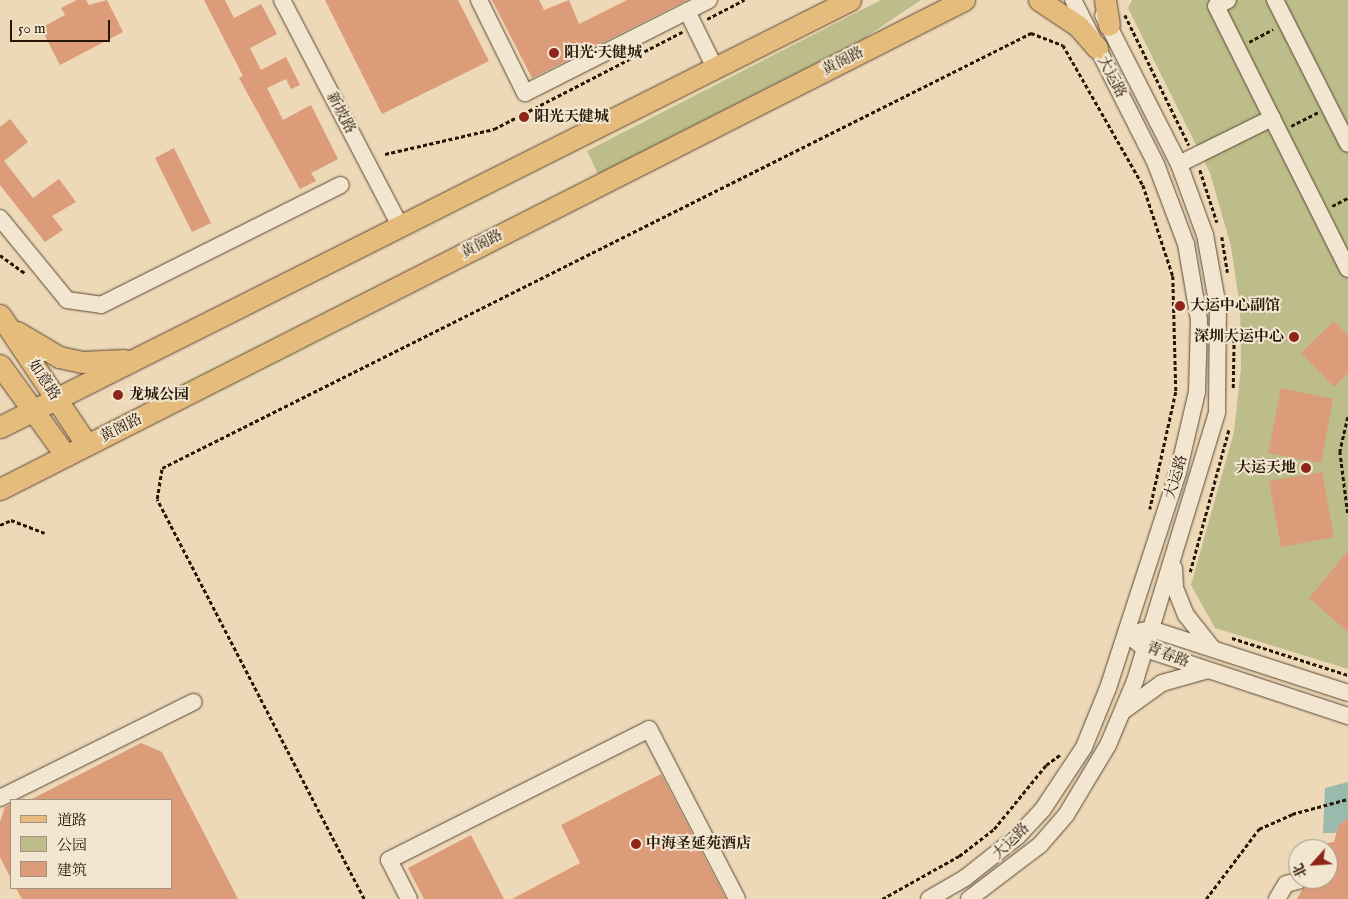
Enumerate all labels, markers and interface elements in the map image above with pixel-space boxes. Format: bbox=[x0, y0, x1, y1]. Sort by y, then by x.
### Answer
scale bar bbox=[12, 10, 112, 42]
text: 50 m bbox=[18, 19, 46, 38]
street label: 黄阁路 bbox=[819, 43, 867, 79]
place label: 阳光·天健城 bbox=[564, 44, 642, 62]
marker: 阳光·天健城 bbox=[548, 47, 560, 59]
street label: 大运路 bbox=[1094, 53, 1130, 101]
street label: 新坡路 bbox=[322, 89, 360, 137]
place label: 阳光天健城 bbox=[534, 108, 609, 126]
marker: 阳光天健城 bbox=[518, 111, 530, 123]
street label: 黄阁路 bbox=[458, 226, 506, 262]
place label: 大运中心副馆 bbox=[1190, 297, 1280, 315]
marker: 大运中心副馆 bbox=[1174, 300, 1186, 312]
place label: 深圳大运中心 bbox=[1194, 328, 1284, 346]
marker: 深圳大运中心 bbox=[1288, 331, 1300, 343]
street label: 如意路 bbox=[24, 356, 64, 404]
place label: 龙城公园 bbox=[129, 386, 189, 404]
marker: 龙城公园 bbox=[111, 388, 125, 402]
street label: 黄阁路 bbox=[97, 410, 145, 446]
street label: 大运路 bbox=[1161, 453, 1191, 501]
place label: 大运天地 bbox=[1236, 459, 1296, 477]
marker: 大运天地 bbox=[1300, 462, 1312, 474]
street label: 青春路 bbox=[1144, 639, 1192, 671]
legend bbox=[10, 799, 172, 889]
text: 道路 bbox=[57, 811, 87, 830]
street label: 大运路 bbox=[989, 819, 1033, 863]
place label: 中海圣延苑酒店 bbox=[646, 835, 751, 853]
text: 公园 bbox=[57, 836, 87, 855]
marker: 中海圣延苑酒店 bbox=[630, 838, 642, 850]
north arrow bbox=[1288, 839, 1338, 889]
text: 北 bbox=[1289, 860, 1312, 880]
text: 建筑 bbox=[57, 861, 87, 880]

